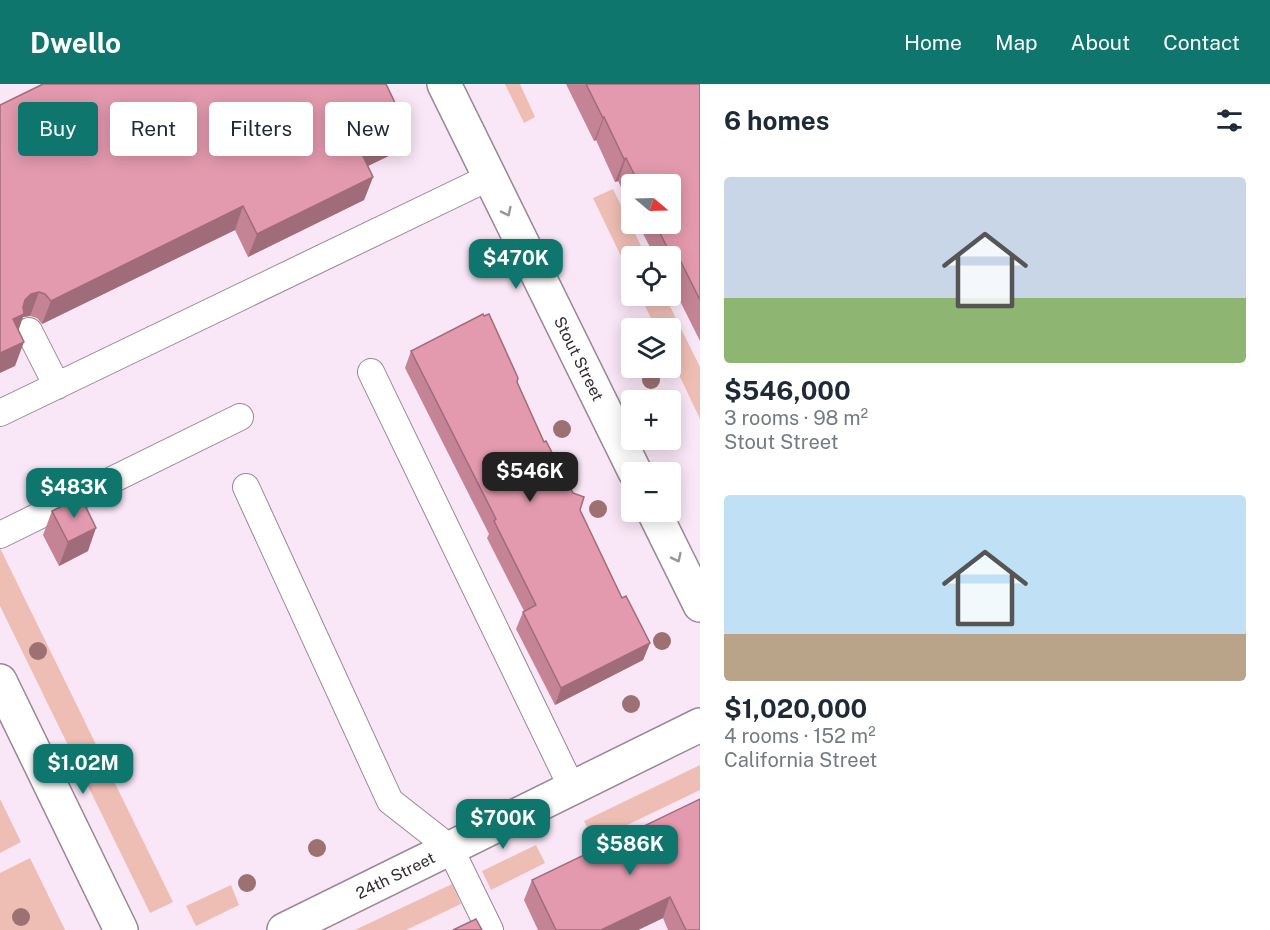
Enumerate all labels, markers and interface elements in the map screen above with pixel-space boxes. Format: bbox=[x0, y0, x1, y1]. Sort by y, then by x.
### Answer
text: Dwello bbox=[30, 26, 121, 59]
text: Home bbox=[904, 30, 962, 55]
text: Map bbox=[995, 30, 1038, 55]
text: About bbox=[1071, 30, 1130, 55]
text: Contact bbox=[1163, 30, 1240, 55]
chip: Buy bbox=[18, 102, 98, 156]
chip: Rent bbox=[110, 102, 197, 156]
chip: Filters bbox=[209, 102, 313, 156]
chip: New bbox=[325, 102, 411, 156]
icon: filters bbox=[1213, 104, 1246, 137]
text: 6 homes bbox=[724, 105, 829, 136]
north arrow bbox=[621, 174, 681, 234]
map controls bbox=[621, 174, 681, 522]
one-way arrow bbox=[499, 206, 511, 217]
icon: home bbox=[931, 216, 1039, 324]
pin: $470K bbox=[474, 239, 558, 290]
text: $470K bbox=[483, 246, 549, 270]
button: locate bbox=[621, 246, 681, 306]
street label: Stout Street bbox=[550, 313, 608, 404]
button: layers bbox=[621, 318, 681, 378]
text: $546,000 bbox=[724, 375, 851, 406]
button: + bbox=[621, 390, 681, 450]
text: 3 rooms · 98 m² bbox=[724, 406, 868, 430]
text: Stout Street bbox=[724, 430, 838, 454]
pin: $546K bbox=[488, 452, 572, 503]
text: $546K bbox=[496, 459, 564, 483]
button: − bbox=[621, 462, 681, 522]
pin: $483K bbox=[32, 468, 116, 519]
text: $483K bbox=[40, 475, 108, 499]
icon: home bbox=[931, 534, 1039, 642]
one-way arrow bbox=[670, 552, 681, 563]
text: $1,020,000 bbox=[724, 693, 867, 724]
text: 4 rooms · 152 m² bbox=[724, 724, 876, 748]
pin: $1.02M bbox=[34, 744, 132, 795]
text: California Street bbox=[724, 748, 877, 772]
text: $1.02M bbox=[47, 751, 119, 775]
pin: $700K bbox=[461, 799, 545, 850]
text: $700K bbox=[470, 806, 536, 830]
pin: $586K bbox=[588, 825, 672, 876]
text: $586K bbox=[596, 832, 664, 856]
street label: 24th Street bbox=[353, 848, 438, 903]

